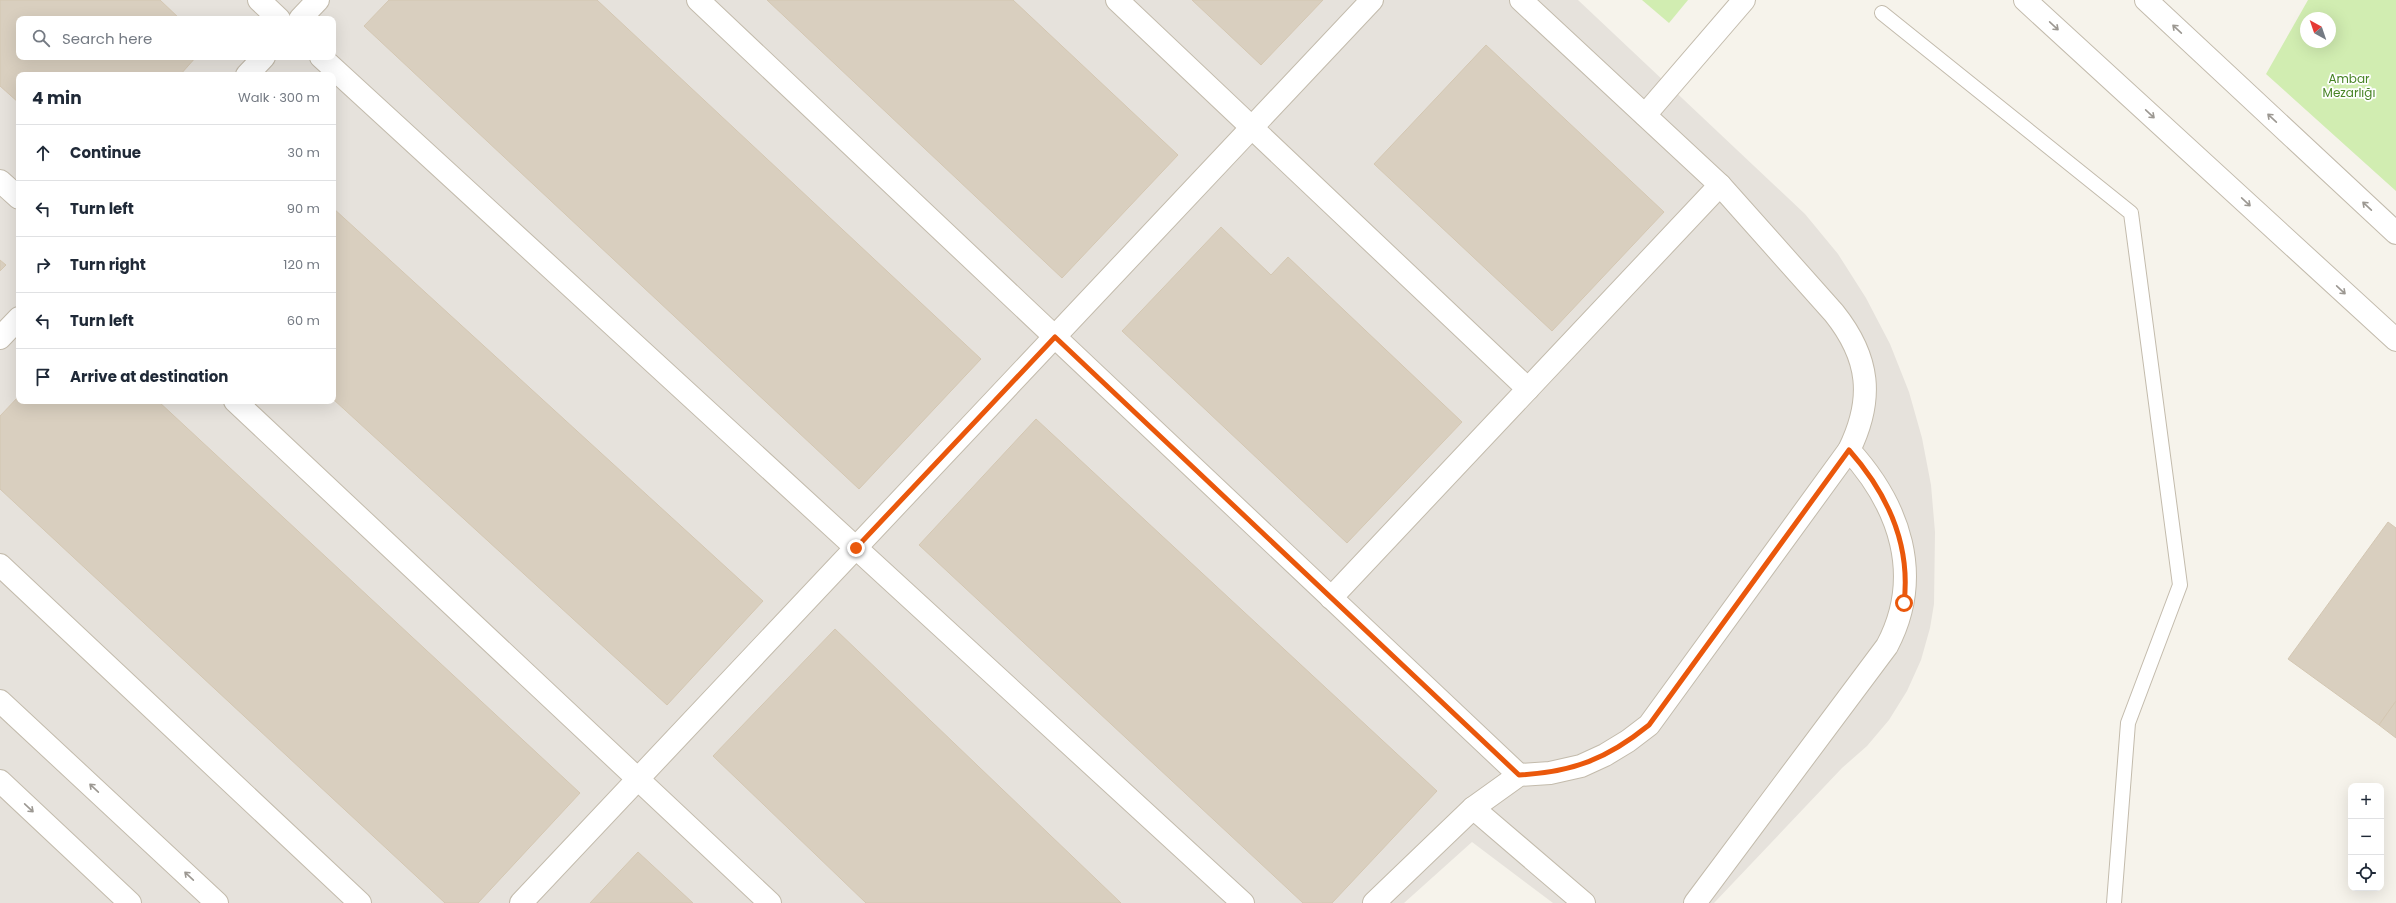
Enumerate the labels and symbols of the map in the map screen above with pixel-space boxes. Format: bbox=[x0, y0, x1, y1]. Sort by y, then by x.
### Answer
north arrow bbox=[2300, 12, 2336, 48]
one-way arrow bbox=[2049, 22, 2059, 31]
one-way arrow bbox=[2172, 24, 2182, 34]
park label: Ambar Mezarlığı bbox=[2323, 70, 2375, 101]
one-way arrow bbox=[2145, 110, 2155, 119]
one-way arrow bbox=[2268, 114, 2278, 123]
one-way arrow bbox=[2240, 197, 2250, 206]
one-way arrow bbox=[2362, 202, 2373, 211]
one-way arrow bbox=[2336, 285, 2346, 294]
route end bbox=[847, 539, 865, 557]
route start bbox=[1895, 594, 1913, 612]
one-way arrow bbox=[89, 784, 99, 793]
one-way arrow bbox=[23, 803, 33, 812]
one-way arrow bbox=[184, 872, 194, 881]

